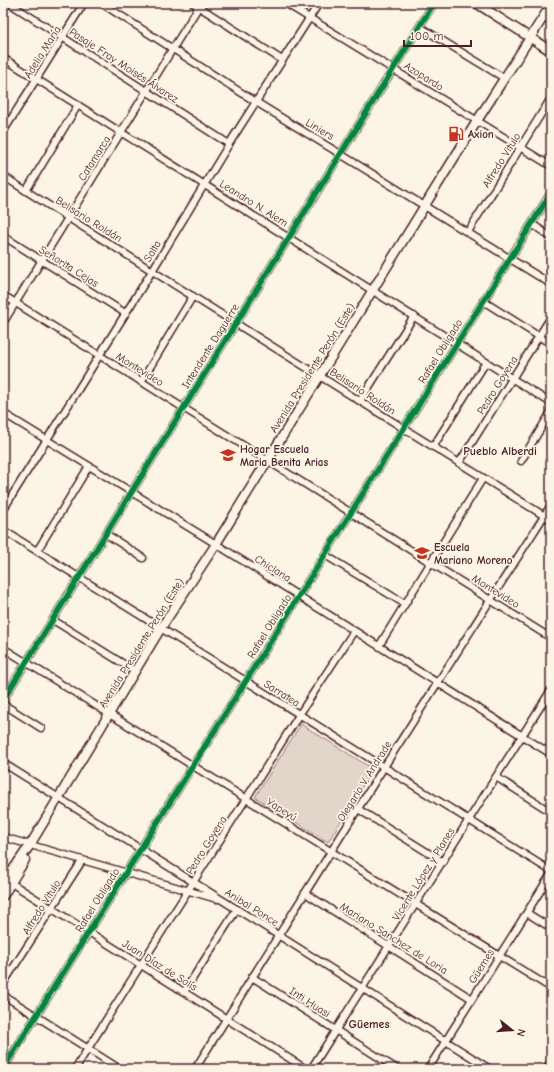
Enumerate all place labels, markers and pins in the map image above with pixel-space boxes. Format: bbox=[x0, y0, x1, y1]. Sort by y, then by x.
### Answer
fuel station icon: Axion bbox=[447, 125, 465, 143]
place label: Axion bbox=[468, 128, 494, 141]
place label: Hogar Escuela Maria Benita Arias bbox=[240, 443, 328, 469]
school or university icon: Hogar Escuela Maria Benita Arias bbox=[219, 446, 237, 464]
place label: Escuela Mariano Moreno bbox=[434, 541, 513, 567]
school or university icon: Escuela Mariano Moreno bbox=[413, 544, 431, 562]

